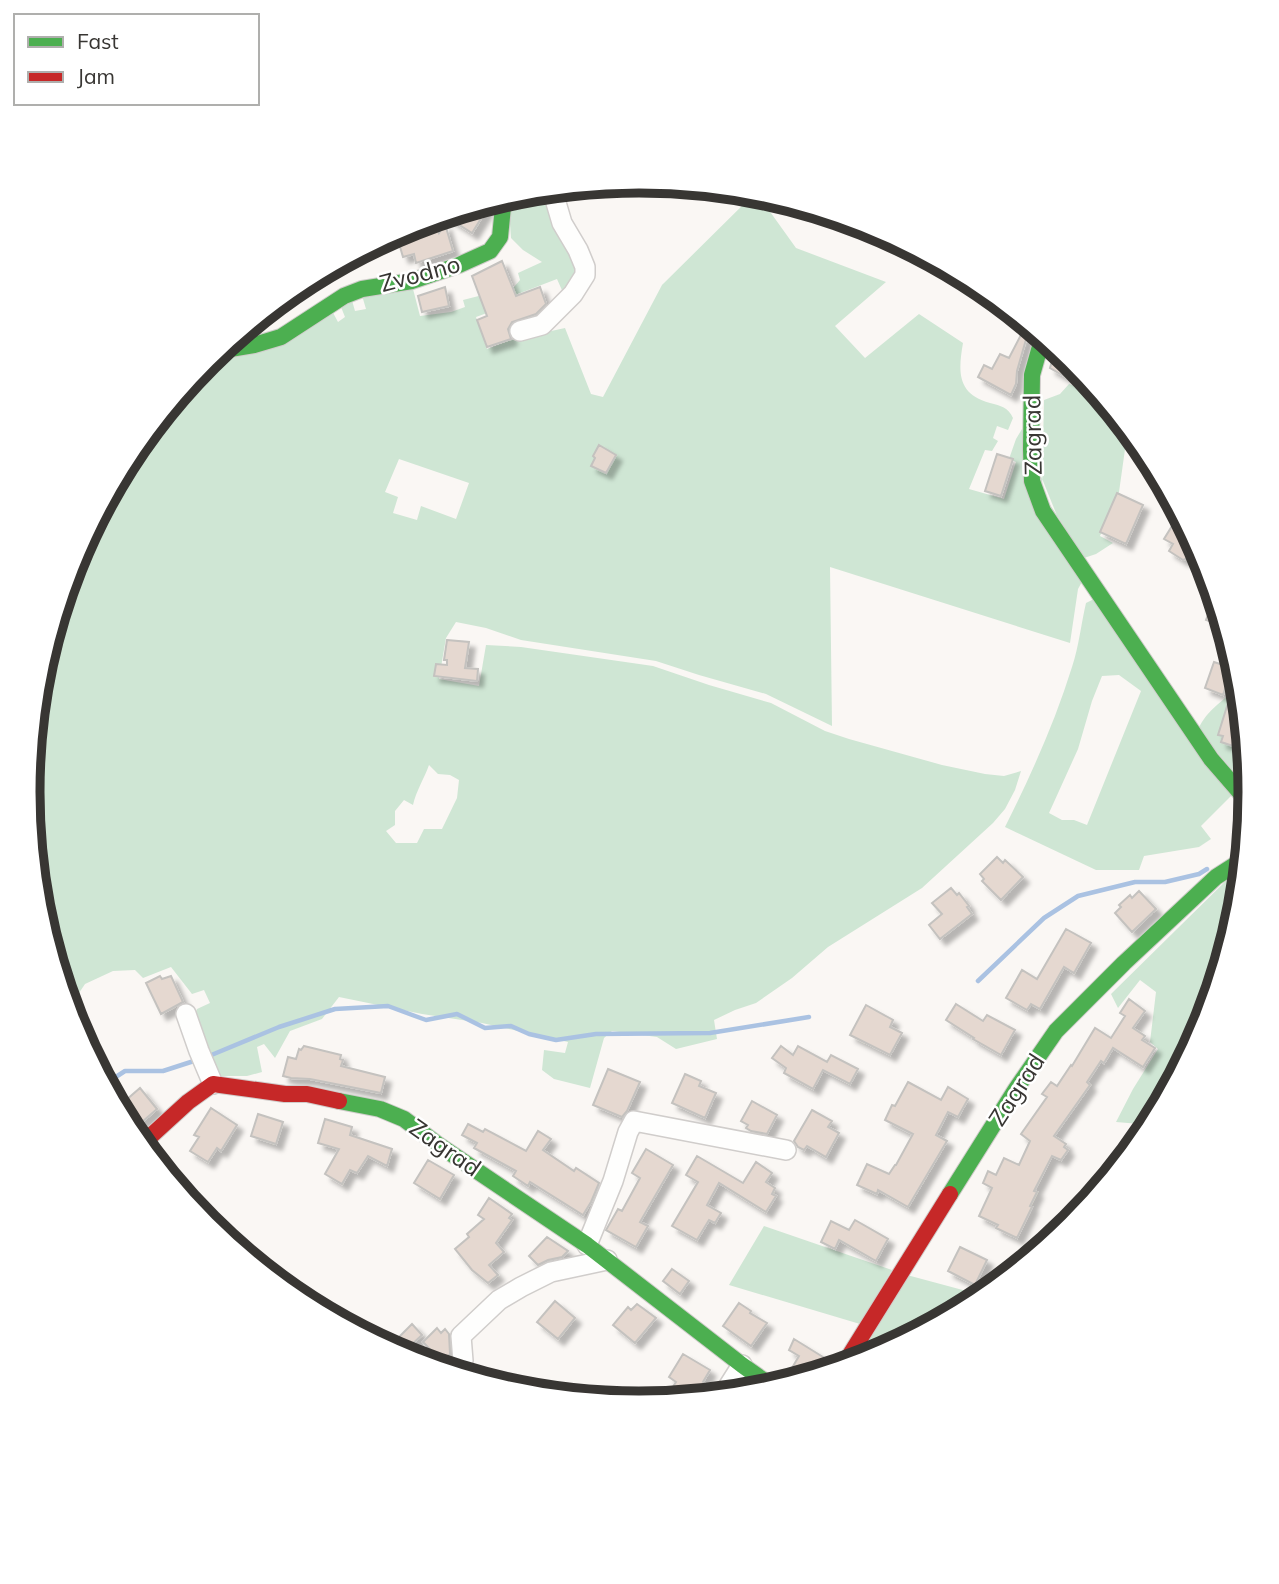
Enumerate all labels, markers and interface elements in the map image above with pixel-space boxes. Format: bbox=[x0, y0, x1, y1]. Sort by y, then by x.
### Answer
legend bbox=[14, 14, 259, 105]
text: Fast bbox=[77, 28, 119, 54]
text: Jam bbox=[77, 63, 115, 89]
street label: Zvodno bbox=[376, 248, 463, 298]
street label: Zagrad bbox=[1016, 395, 1048, 475]
street label: Zagrad bbox=[982, 1048, 1051, 1131]
street label: Zagrad bbox=[404, 1112, 487, 1183]

